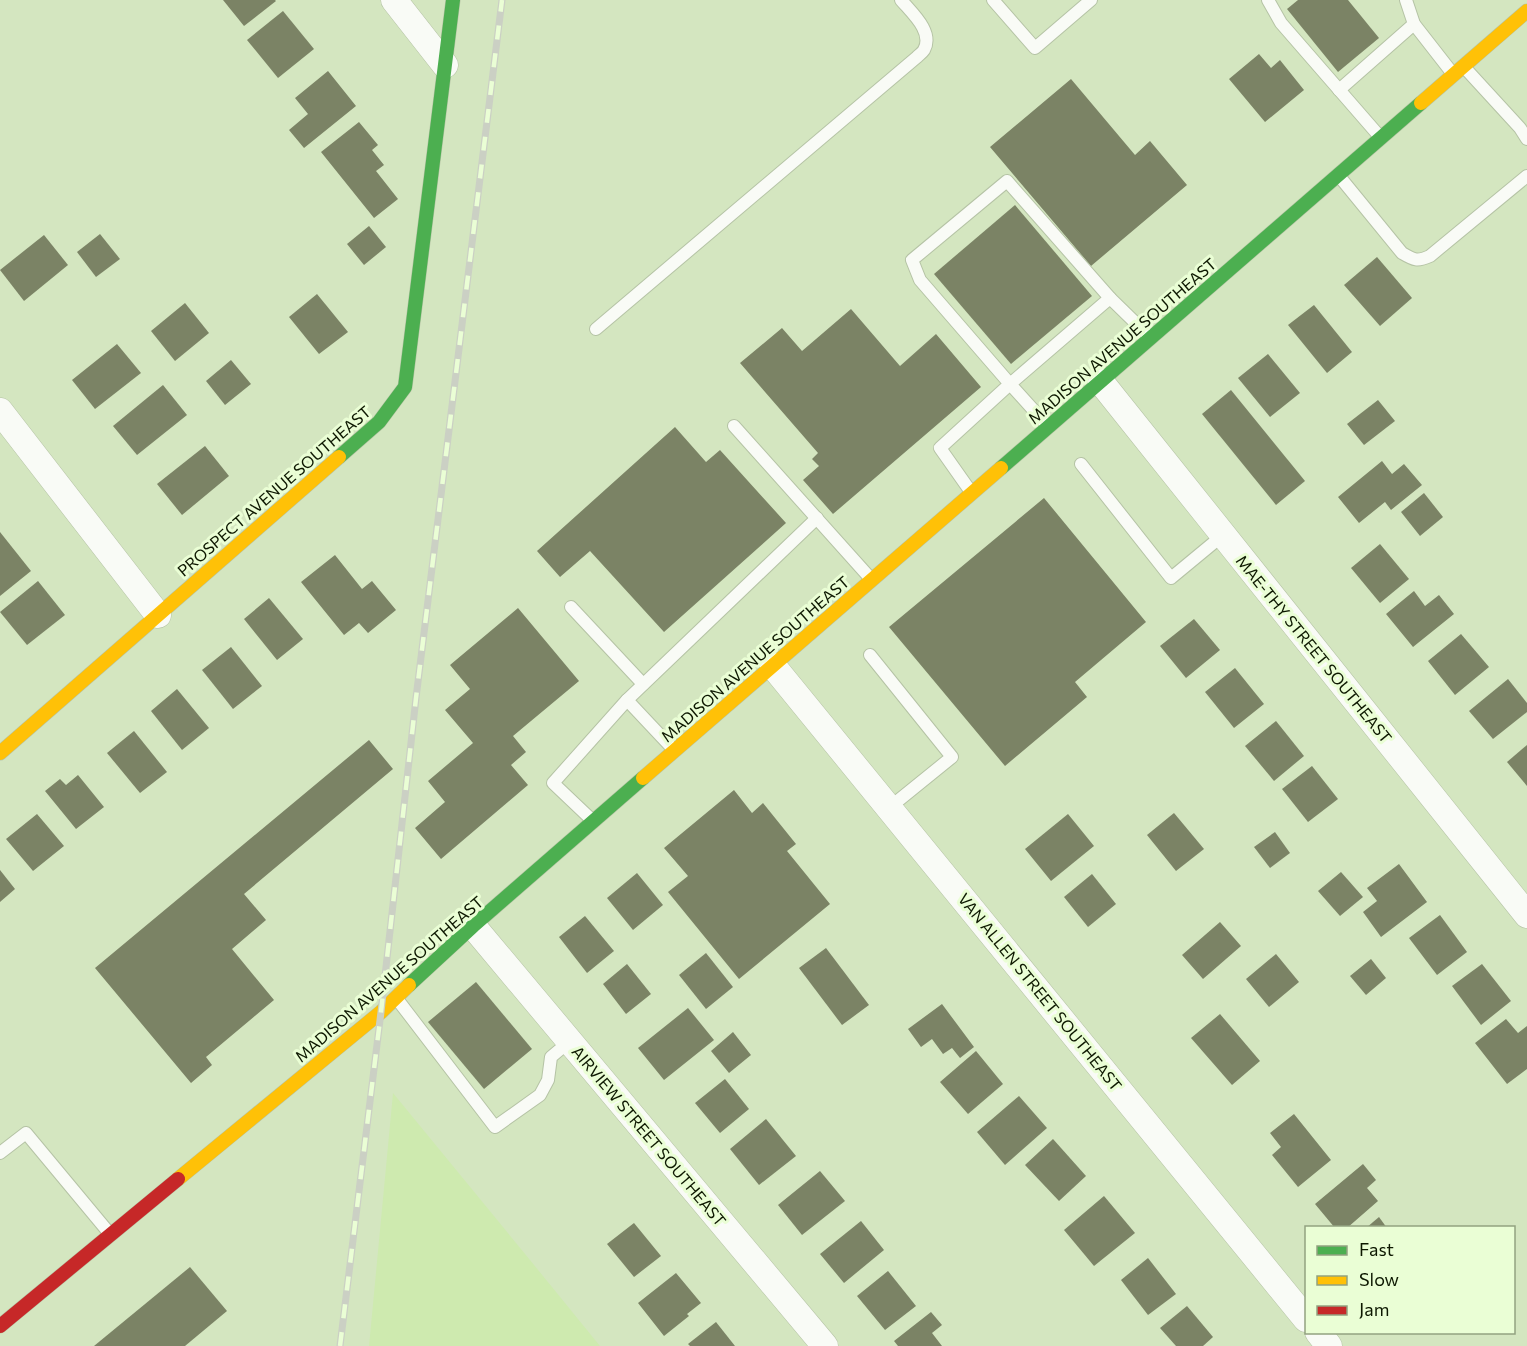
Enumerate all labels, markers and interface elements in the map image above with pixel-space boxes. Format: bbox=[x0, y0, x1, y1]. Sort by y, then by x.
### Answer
street label: MADISON AVENUE SOUTHEAST bbox=[1024, 254, 1220, 428]
street label: PROSPECT AVENUE SOUTHEAST bbox=[173, 402, 374, 580]
street label: MAE-THY STREET SOUTHEAST bbox=[1233, 551, 1396, 746]
street label: MADISON AVENUE SOUTHEAST bbox=[657, 572, 853, 746]
street label: VAN ALLEN STREET SOUTHEAST bbox=[955, 889, 1126, 1094]
street label: MADISON AVENUE SOUTHEAST bbox=[291, 892, 487, 1066]
street label: AIRVIEW STREET SOUTHEAST bbox=[568, 1042, 730, 1230]
legend bbox=[1305, 1226, 1515, 1334]
text: Fast bbox=[1359, 1238, 1394, 1260]
text: Slow bbox=[1359, 1268, 1399, 1290]
text: Jam bbox=[1359, 1298, 1389, 1320]

